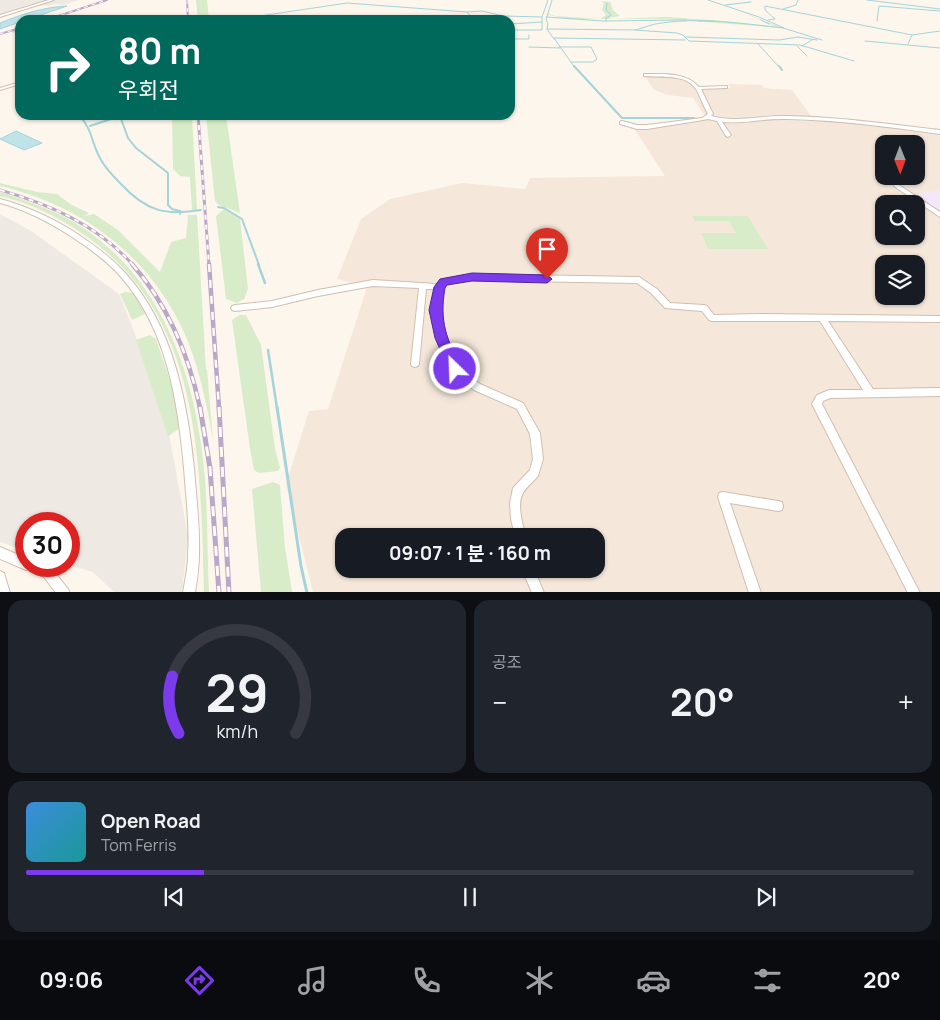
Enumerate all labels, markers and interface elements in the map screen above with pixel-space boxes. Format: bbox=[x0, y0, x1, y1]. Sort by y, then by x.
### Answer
text: 80 m bbox=[118, 27, 201, 75]
icon: right bbox=[35, 35, 100, 100]
text: 우회전 bbox=[118, 75, 179, 105]
north arrow bbox=[875, 135, 925, 185]
map controls bbox=[875, 135, 925, 305]
button: search bbox=[875, 195, 925, 245]
pin bbox=[526, 228, 568, 279]
icon: arrive bbox=[533, 235, 561, 263]
button: layers bbox=[875, 255, 925, 305]
position arrow bbox=[428, 342, 480, 394]
speed limit sign: 30 bbox=[15, 512, 80, 577]
text: 09:07 · 1 분 · 160 m bbox=[389, 540, 551, 566]
text: 공조 bbox=[492, 651, 521, 673]
text: 29 bbox=[205, 657, 269, 728]
text: 20° bbox=[670, 675, 735, 727]
text: − bbox=[492, 683, 507, 721]
text: + bbox=[898, 683, 914, 721]
text: km/h bbox=[216, 719, 258, 743]
text: Open Road bbox=[101, 808, 201, 834]
text: Tom Ferris bbox=[101, 834, 176, 856]
icon: previous bbox=[160, 883, 188, 911]
icon: pause bbox=[456, 883, 484, 911]
icon: next bbox=[752, 883, 780, 911]
icon: directions bbox=[182, 963, 217, 998]
icon: music bbox=[295, 963, 330, 998]
icon: phone bbox=[409, 963, 444, 998]
icon: climate bbox=[522, 963, 557, 998]
icon: car bbox=[636, 963, 671, 998]
icon: filters bbox=[750, 963, 785, 998]
text: 09:06 bbox=[39, 965, 103, 995]
text: 20° bbox=[863, 965, 901, 995]

